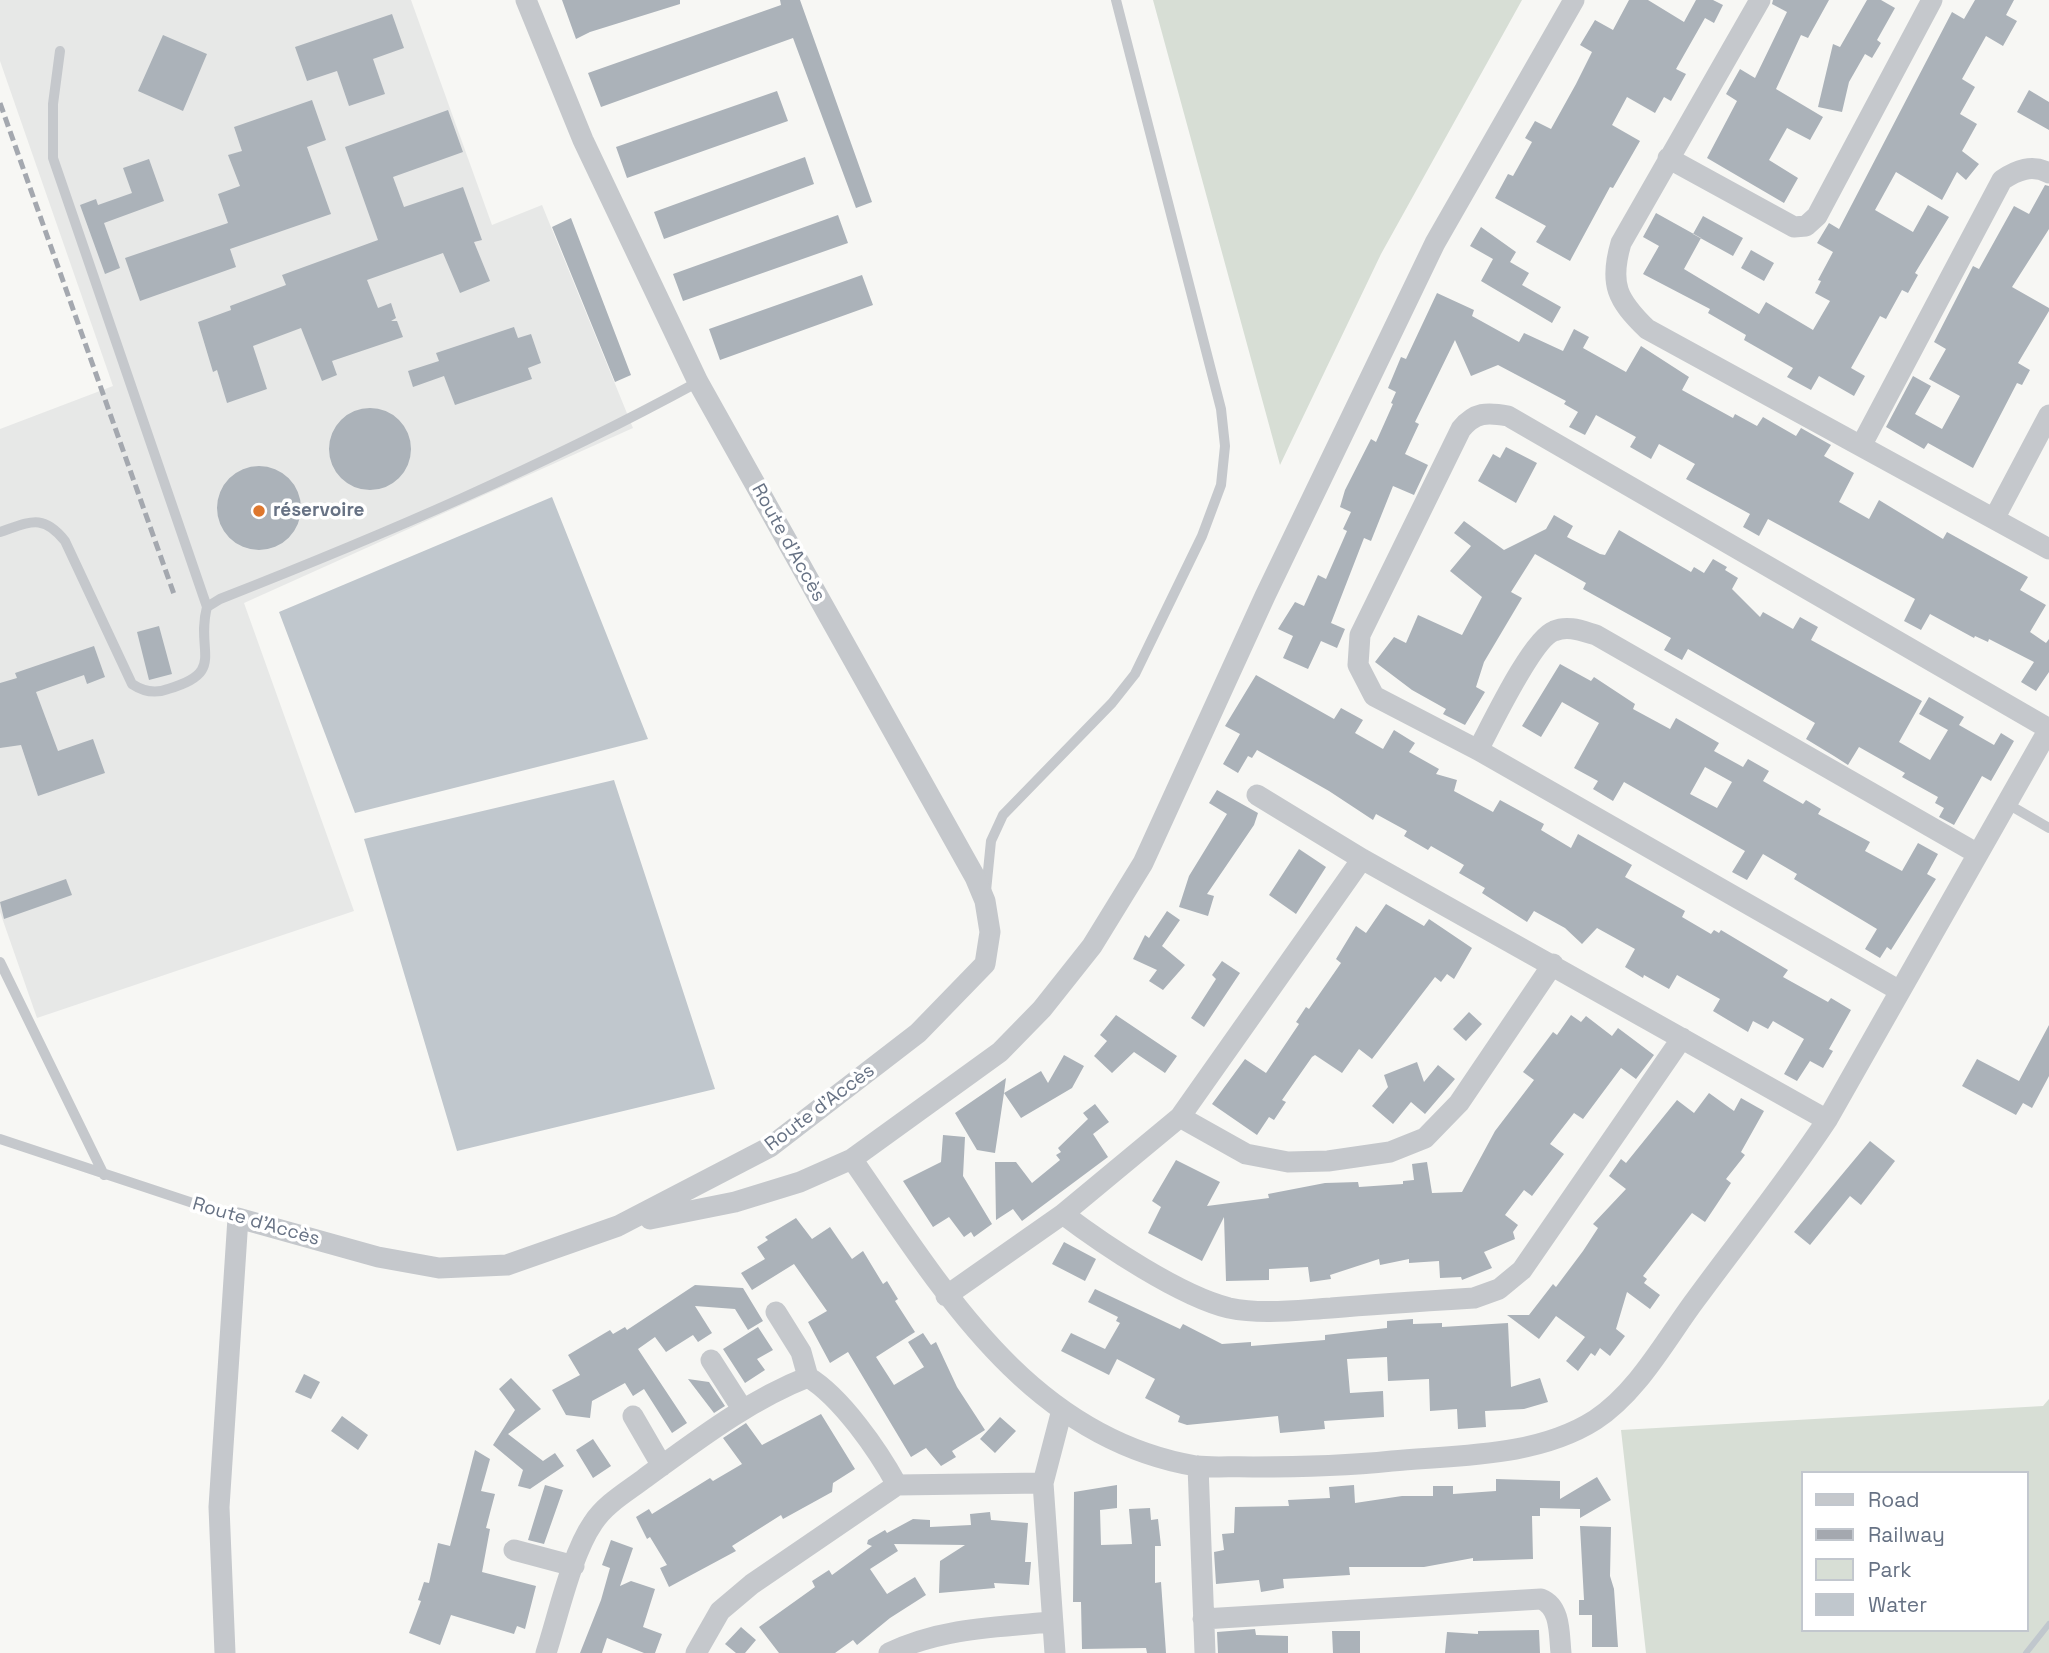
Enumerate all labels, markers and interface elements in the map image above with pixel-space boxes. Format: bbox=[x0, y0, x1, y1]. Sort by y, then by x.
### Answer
street label: Route d'Accès bbox=[746, 480, 830, 606]
place label: réservoire bbox=[273, 500, 365, 522]
marker: réservoire bbox=[251, 503, 267, 519]
street label: Route d'Accès bbox=[761, 1059, 879, 1157]
street label: Route d'Accès bbox=[190, 1193, 322, 1251]
legend bbox=[1800, 1471, 2028, 1632]
text: Road bbox=[1868, 1486, 1920, 1513]
text: Railway bbox=[1868, 1521, 1945, 1548]
text: Park bbox=[1868, 1556, 1912, 1583]
text: Water bbox=[1868, 1591, 1927, 1618]

